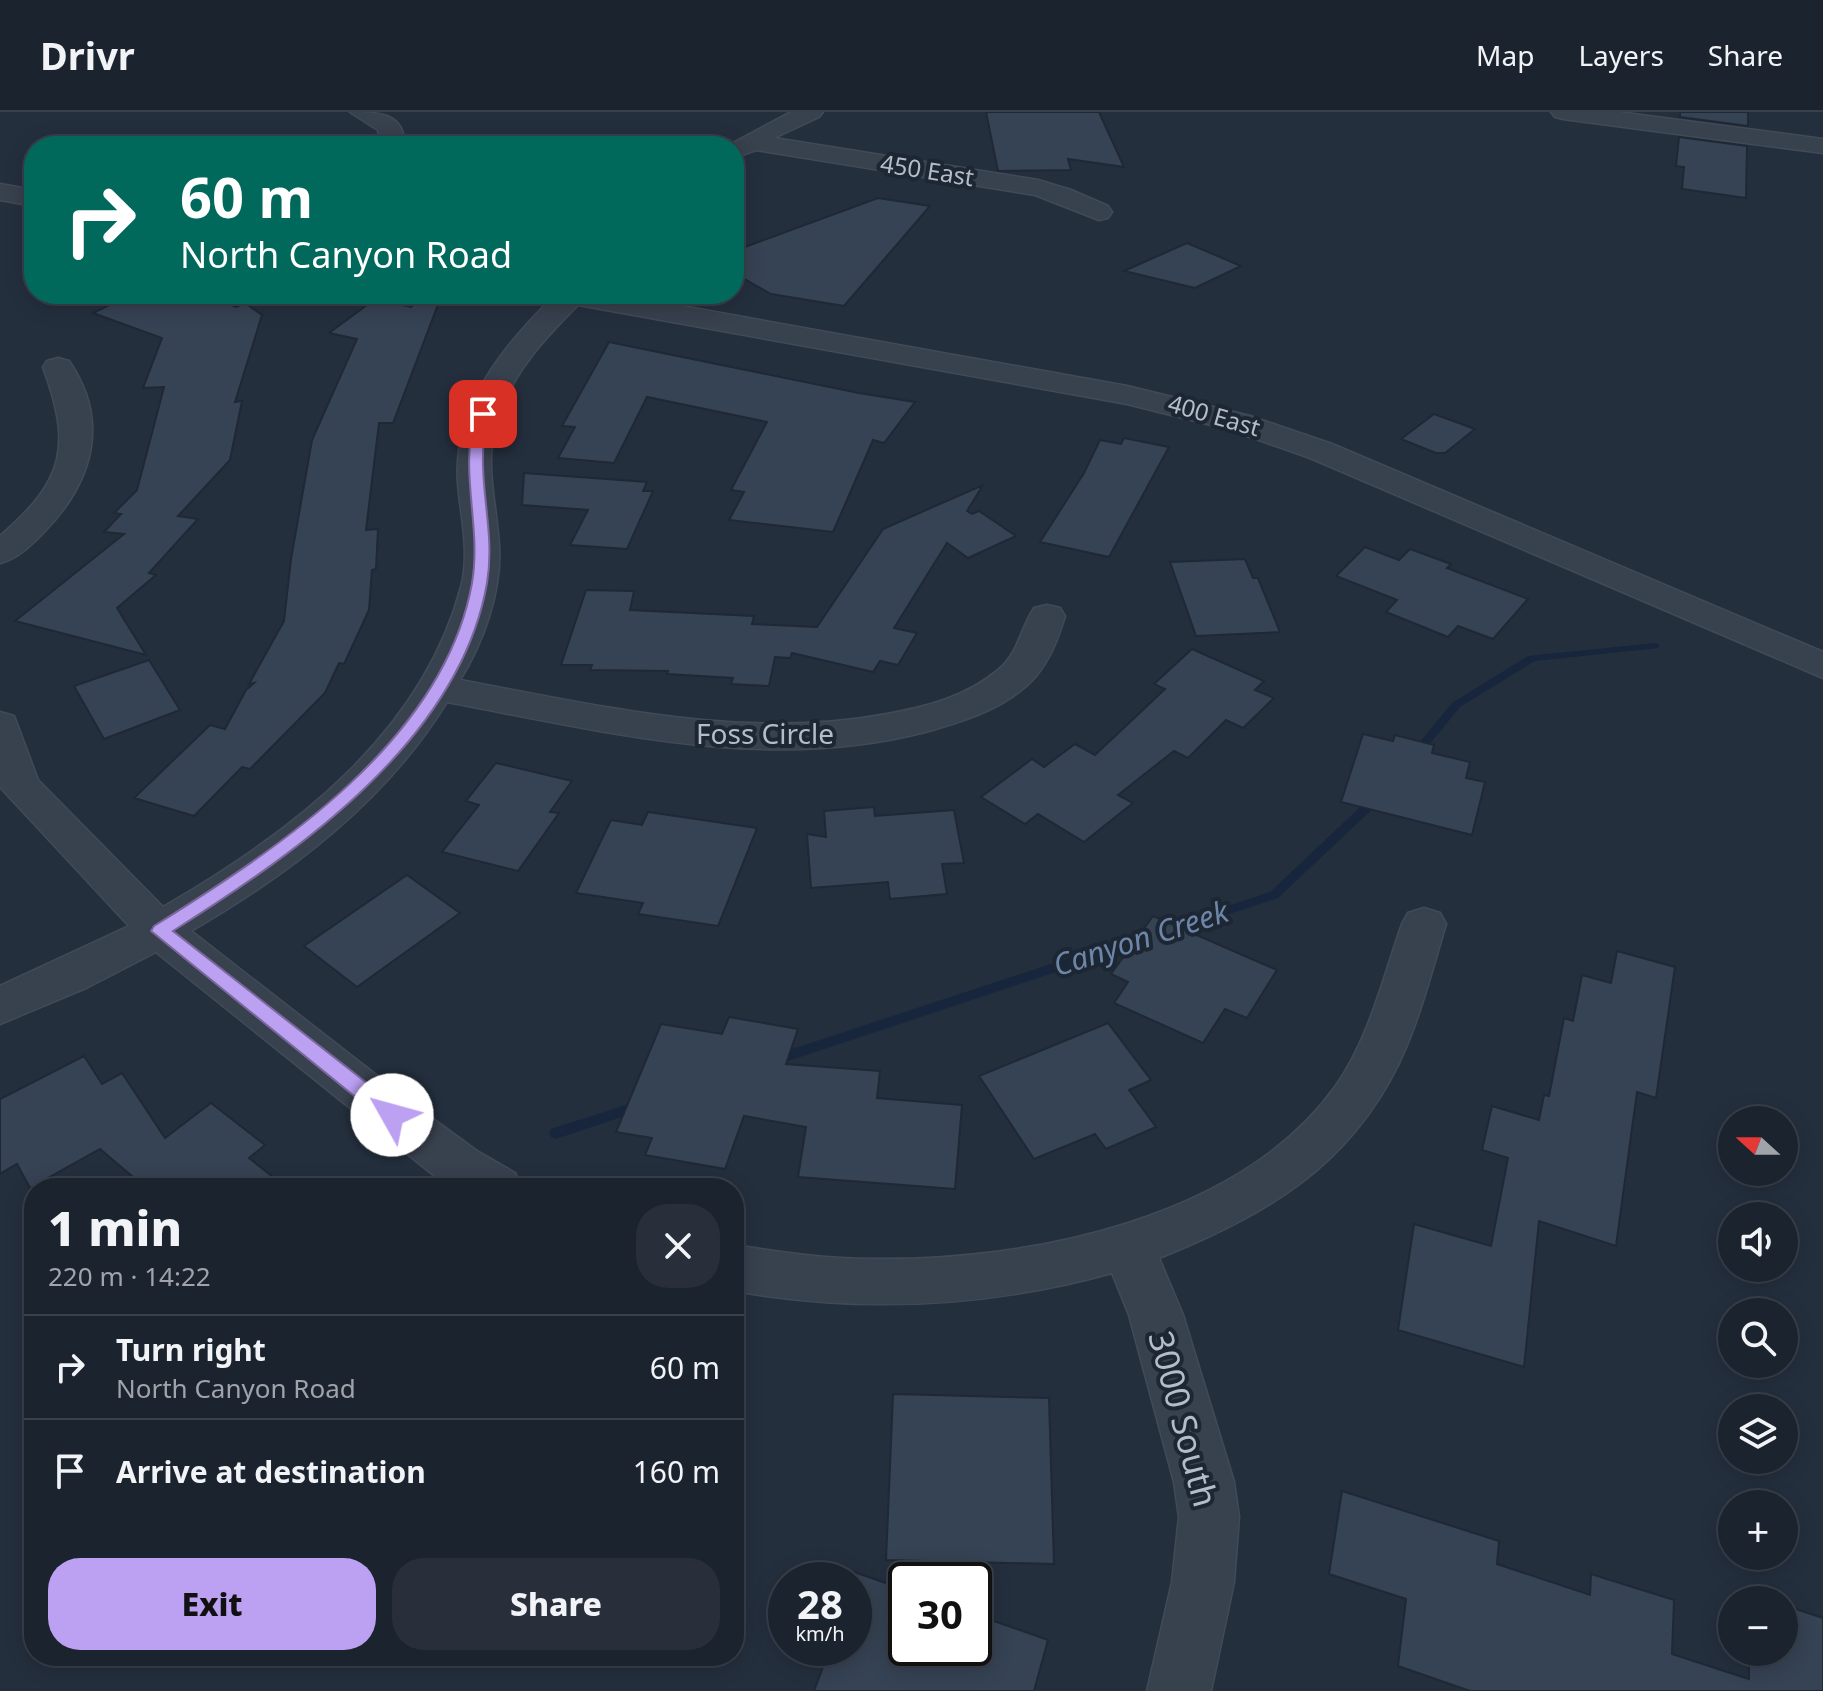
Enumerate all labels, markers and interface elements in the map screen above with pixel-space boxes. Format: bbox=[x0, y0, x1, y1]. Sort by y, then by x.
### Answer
text: Drivr bbox=[40, 29, 135, 81]
text: Map bbox=[1476, 36, 1534, 74]
text: Layers bbox=[1578, 36, 1664, 74]
text: Share bbox=[1708, 36, 1783, 74]
street label: 450 East bbox=[878, 146, 977, 193]
text: 60 m bbox=[180, 158, 313, 234]
icon: right bbox=[48, 168, 152, 272]
text: North Canyon Road bbox=[180, 230, 512, 279]
pin bbox=[449, 380, 517, 448]
street label: 400 East bbox=[1164, 386, 1265, 444]
icon: arrive bbox=[461, 392, 505, 436]
street label: Foss Circle bbox=[696, 714, 834, 752]
water label: Canyon Creek bbox=[1048, 890, 1234, 985]
position arrow bbox=[350, 1073, 434, 1157]
north arrow bbox=[1718, 1106, 1798, 1186]
map controls bbox=[1718, 1106, 1798, 1666]
text: 1 min bbox=[48, 1195, 182, 1260]
button: sound bbox=[1718, 1202, 1798, 1282]
button: close bbox=[636, 1204, 720, 1288]
text: 220 m · 14:22 bbox=[48, 1258, 211, 1294]
button: search bbox=[1718, 1298, 1798, 1378]
street label: 3000 South bbox=[1138, 1326, 1229, 1512]
text: Turn right bbox=[116, 1329, 266, 1370]
icon: right bbox=[48, 1345, 92, 1389]
text: 60 m bbox=[650, 1347, 720, 1388]
text: North Canyon Road bbox=[116, 1370, 356, 1406]
button: layers bbox=[1718, 1394, 1798, 1474]
icon: arrive bbox=[48, 1449, 92, 1493]
text: Arrive at destination bbox=[116, 1451, 426, 1492]
text: 160 m bbox=[633, 1451, 720, 1492]
button: + bbox=[1718, 1490, 1798, 1570]
button: Exit bbox=[48, 1558, 376, 1650]
button: Share bbox=[392, 1558, 720, 1650]
speed limit sign: 30 bbox=[888, 1562, 992, 1666]
text: 28 bbox=[797, 1576, 843, 1631]
button: − bbox=[1718, 1586, 1798, 1666]
text: km/h bbox=[795, 1620, 845, 1647]

